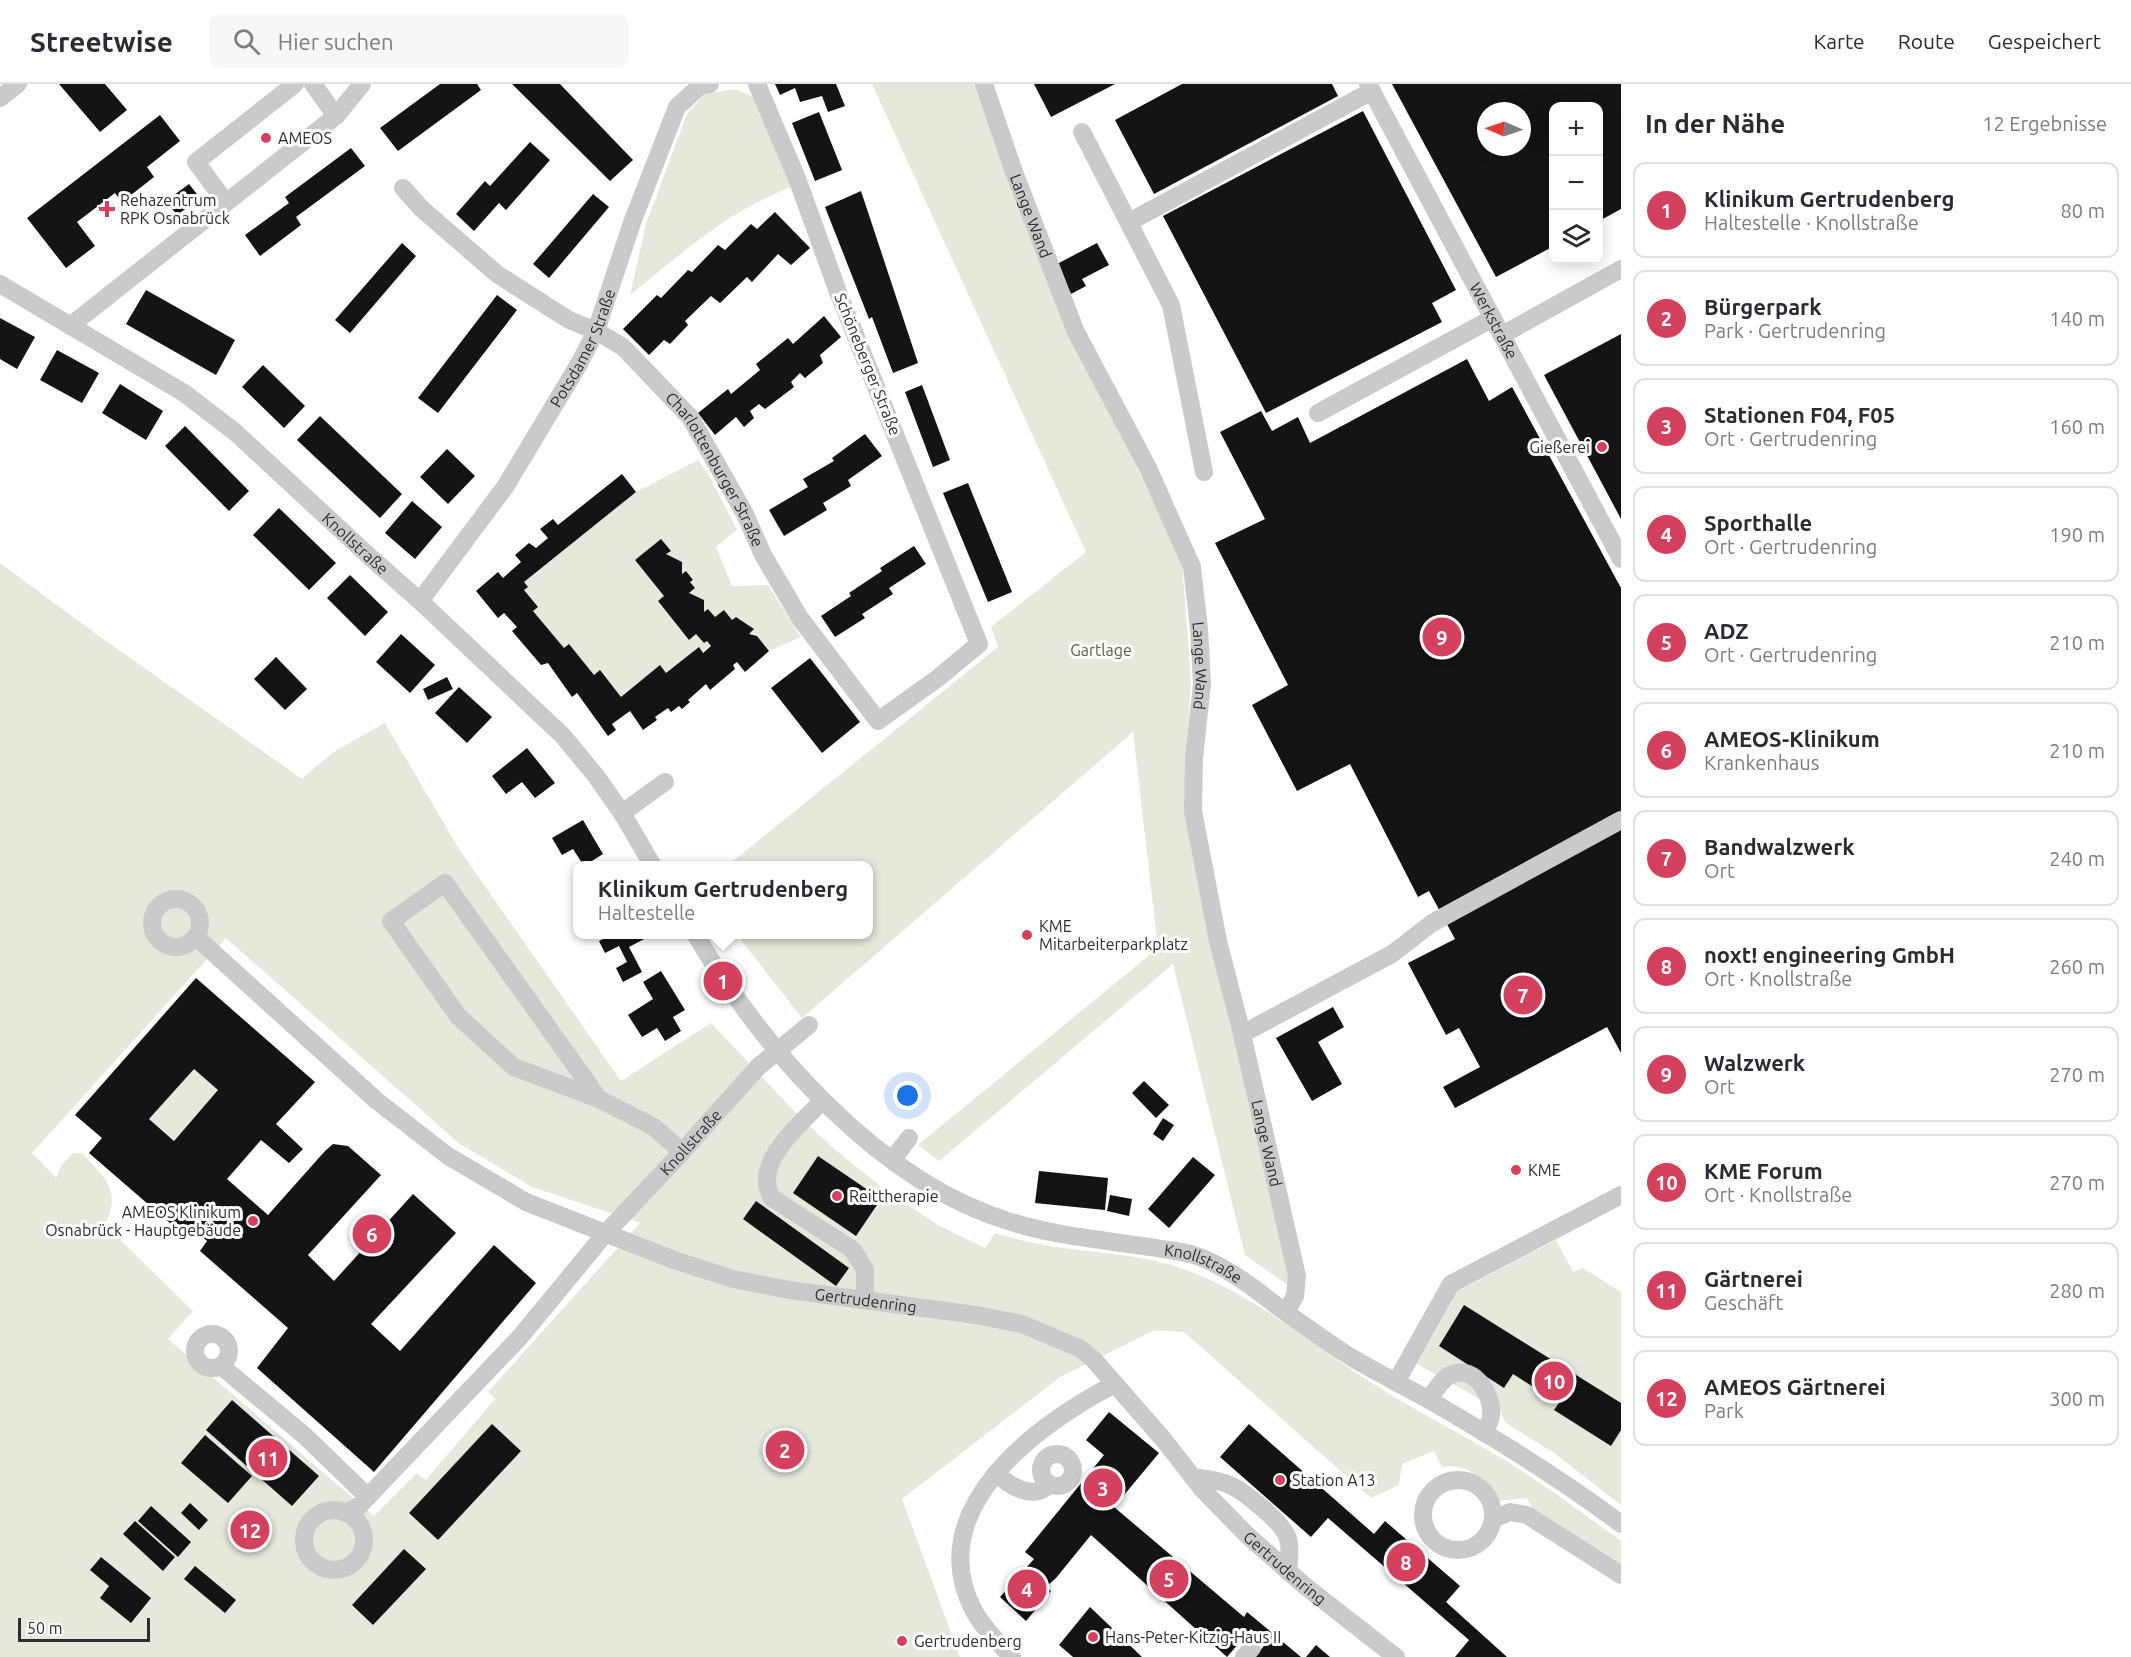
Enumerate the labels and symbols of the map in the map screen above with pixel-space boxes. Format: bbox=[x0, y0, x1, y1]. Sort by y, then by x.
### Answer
north arrow bbox=[1477, 102, 1531, 156]
place label: AMEOS bbox=[278, 129, 332, 147]
marker: AMEOS bbox=[259, 131, 273, 145]
street label: Lange Wand bbox=[1007, 171, 1055, 260]
place label: Rehazentrum RPK Osnabrück bbox=[120, 191, 230, 227]
marker: Rehazentrum RPK Osnabrück bbox=[98, 200, 116, 218]
street label: Werkstraße bbox=[1466, 279, 1522, 362]
street label: Potsdamer Straße bbox=[546, 287, 618, 410]
street label: Schöneberger Straße bbox=[831, 290, 905, 438]
street label: Charlottenburger Straße bbox=[662, 388, 767, 549]
place label: Gießerei bbox=[1529, 438, 1590, 456]
marker: Gießerei bbox=[1595, 440, 1609, 454]
street label: Knollstraße bbox=[319, 509, 392, 578]
pin: 9 bbox=[1422, 614, 1462, 660]
street label: Lange Wand bbox=[1189, 621, 1211, 711]
park label: Gartlage bbox=[1070, 641, 1132, 659]
place label: KME Mitarbeiterparkplatz bbox=[1039, 917, 1188, 953]
marker: KME Mitarbeiterparkplatz bbox=[1020, 928, 1034, 942]
pin: 1 bbox=[704, 958, 742, 1004]
pin: 7 bbox=[1504, 972, 1543, 1018]
your location bbox=[893, 1081, 922, 1110]
street label: Lange Wand bbox=[1248, 1098, 1285, 1188]
street label: Knollstraße bbox=[656, 1106, 725, 1179]
place label: KME bbox=[1528, 1161, 1561, 1179]
marker: KME bbox=[1509, 1163, 1523, 1177]
place label: Reittherapie bbox=[849, 1187, 939, 1205]
marker: Reittherapie bbox=[830, 1189, 844, 1203]
place label: AMEOS Klinikum Osnabrück - Hauptgebäude bbox=[45, 1203, 241, 1239]
pin: 6 bbox=[352, 1212, 392, 1256]
marker: AMEOS Klinikum Osnabrück - Hauptgebäude bbox=[246, 1214, 260, 1228]
street label: Knollstraße bbox=[1163, 1240, 1246, 1287]
street label: Gertrudenring bbox=[814, 1285, 918, 1316]
pin: 10 bbox=[1534, 1358, 1574, 1404]
pin: 2 bbox=[766, 1428, 804, 1472]
pin: 11 bbox=[248, 1436, 288, 1480]
pin: 3 bbox=[1084, 1466, 1122, 1510]
place label: Station A13 bbox=[1292, 1471, 1376, 1489]
marker: Station A13 bbox=[1273, 1473, 1287, 1487]
pin: 12 bbox=[230, 1508, 270, 1552]
street label: Gertrudenring bbox=[1240, 1527, 1330, 1608]
pin: 8 bbox=[1386, 1540, 1426, 1584]
pin: 5 bbox=[1150, 1556, 1188, 1602]
pin: 4 bbox=[1008, 1566, 1046, 1612]
scale bar bbox=[18, 1615, 150, 1642]
place label: Hans-Peter-Kitzig-Haus II bbox=[1105, 1628, 1281, 1646]
marker: Hans-Peter-Kitzig-Haus II bbox=[1086, 1630, 1100, 1644]
place label: Gertrudenberg bbox=[914, 1632, 1022, 1650]
marker: Gertrudenberg bbox=[895, 1634, 909, 1648]

